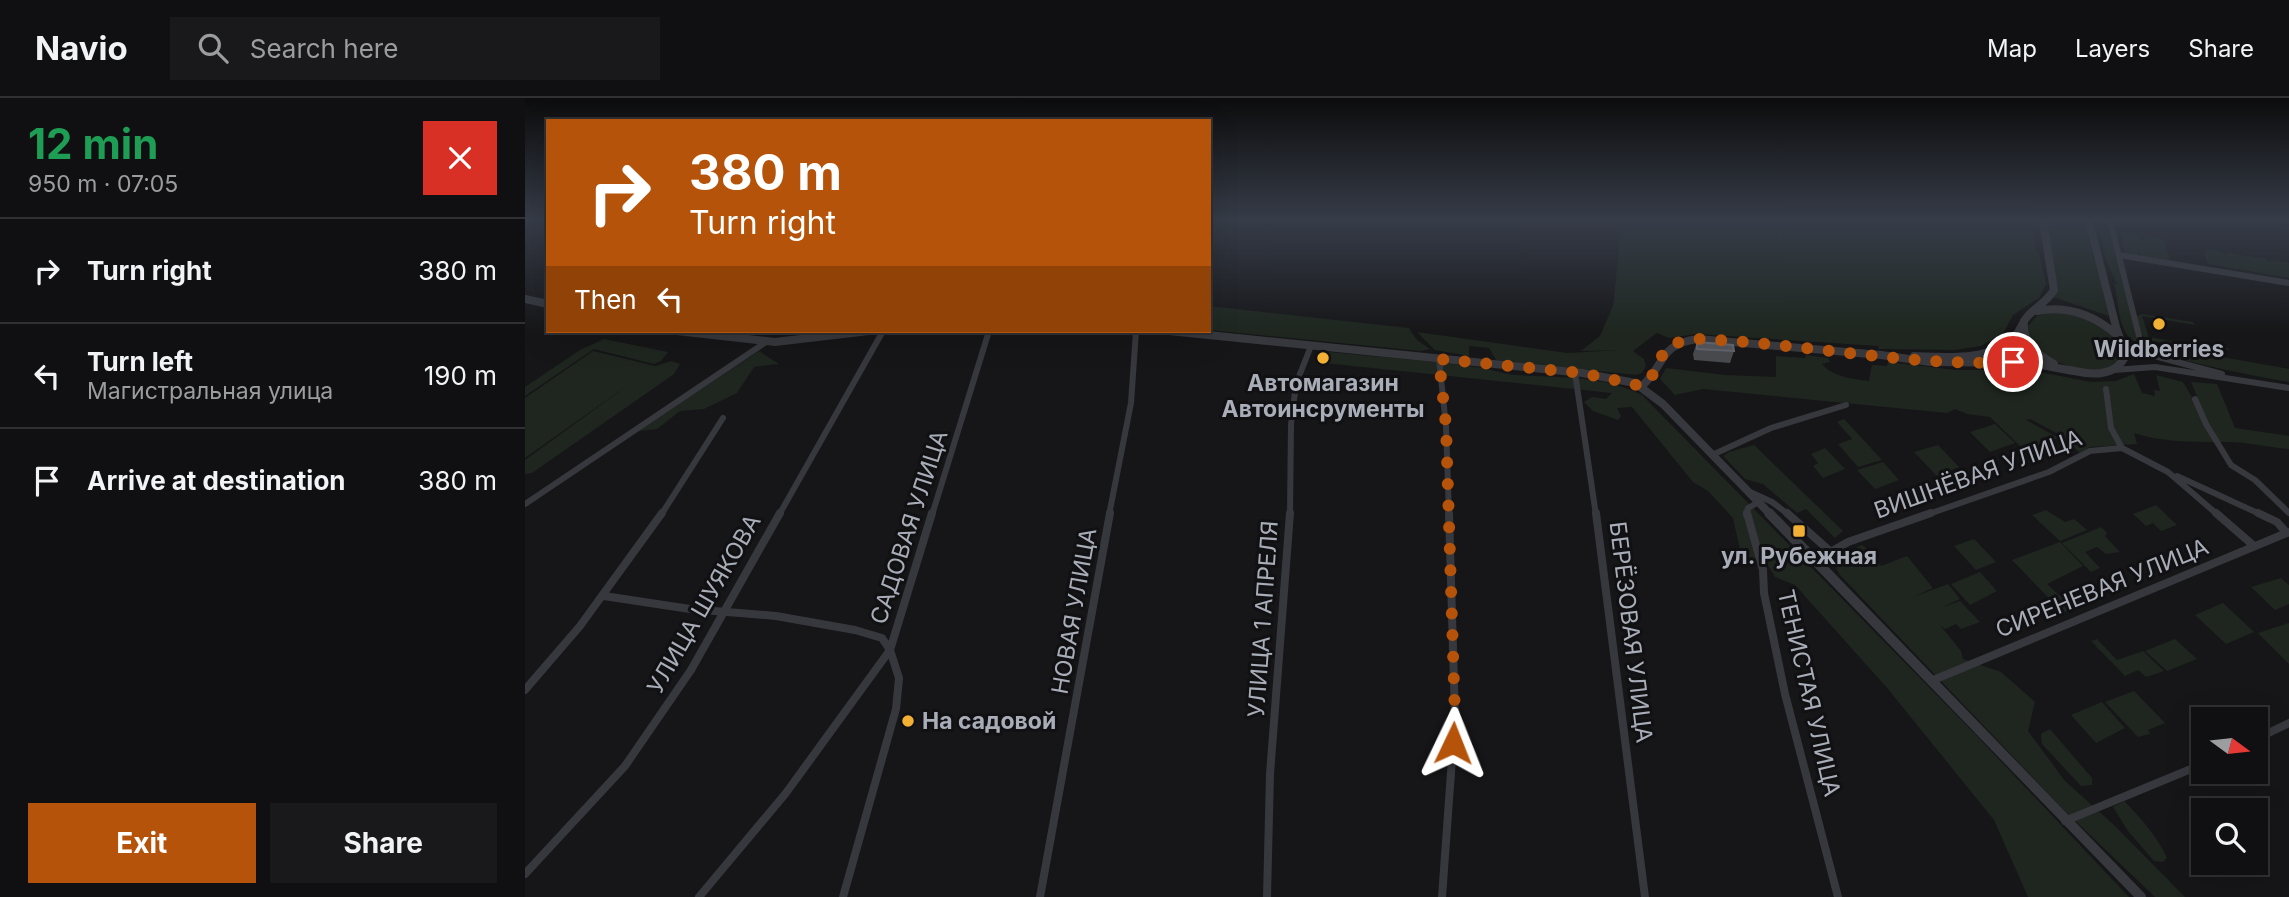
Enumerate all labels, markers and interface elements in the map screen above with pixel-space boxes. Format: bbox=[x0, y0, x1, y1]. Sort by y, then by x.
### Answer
search box bbox=[170, 17, 660, 80]
text: Navio bbox=[35, 28, 128, 68]
icon: search bbox=[194, 29, 232, 67]
text: Search here bbox=[250, 33, 398, 64]
text: Map bbox=[1987, 34, 2037, 63]
text: Layers bbox=[2075, 34, 2150, 63]
text: Share bbox=[2188, 34, 2254, 63]
text: 12 min bbox=[28, 118, 158, 169]
button: close bbox=[423, 121, 497, 195]
text: 380 m bbox=[689, 143, 842, 202]
icon: right bbox=[574, 147, 665, 238]
text: 950 m · 07:05 bbox=[28, 170, 178, 198]
text: Turn right bbox=[689, 203, 836, 242]
icon: right bbox=[28, 252, 66, 290]
text: Turn right bbox=[87, 255, 212, 286]
text: 380 m bbox=[418, 255, 497, 286]
icon: left bbox=[651, 280, 689, 318]
text: Then bbox=[574, 284, 637, 315]
marker: Wildberries bbox=[2151, 316, 2167, 332]
pin bbox=[1983, 332, 2043, 392]
place label: Wildberries bbox=[2094, 335, 2225, 363]
icon: arrive bbox=[1994, 343, 2032, 381]
text: Turn left bbox=[87, 346, 193, 377]
marker: Автомагазин Автоинсрументы bbox=[1315, 350, 1331, 366]
icon: left bbox=[28, 357, 66, 395]
text: 190 m bbox=[424, 360, 497, 391]
place label: Автомагазин Автоинсрументы bbox=[1222, 369, 1424, 423]
text: Магистральная улица bbox=[87, 377, 333, 405]
street label: ВИШНЁВАЯ УЛИЦА bbox=[1870, 423, 2086, 525]
street label: САДОВАЯ УЛИЦА bbox=[864, 426, 954, 628]
icon: arrive bbox=[28, 462, 66, 500]
text: Arrive at destination bbox=[87, 465, 346, 496]
text: 380 m bbox=[418, 465, 497, 496]
street label: УЛИЦА ШУЯКОВА bbox=[641, 509, 767, 699]
street label: УЛИЦА 1 АПРЕЛЯ bbox=[1242, 520, 1284, 718]
street label: БЕРЁЗОВАЯ УЛИЦА bbox=[1604, 520, 1658, 744]
marker: ул. Рубежная bbox=[1791, 523, 1807, 539]
street label: НОВАЯ УЛИЦА bbox=[1046, 526, 1102, 696]
street label: СИРЕНЕВАЯ УЛИЦА bbox=[1991, 532, 2213, 644]
place label: ул. Рубежная bbox=[1721, 542, 1877, 570]
street label: ТЕНИСТАЯ УЛИЦА bbox=[1772, 587, 1846, 799]
position arrow bbox=[1416, 706, 1490, 780]
place label: На садовой bbox=[922, 707, 1056, 735]
north arrow bbox=[2191, 707, 2268, 784]
map controls bbox=[2191, 707, 2268, 875]
marker: На садовой bbox=[900, 713, 916, 729]
button: search bbox=[2191, 798, 2268, 875]
button: Exit bbox=[28, 803, 256, 883]
button: Share bbox=[270, 803, 497, 883]

